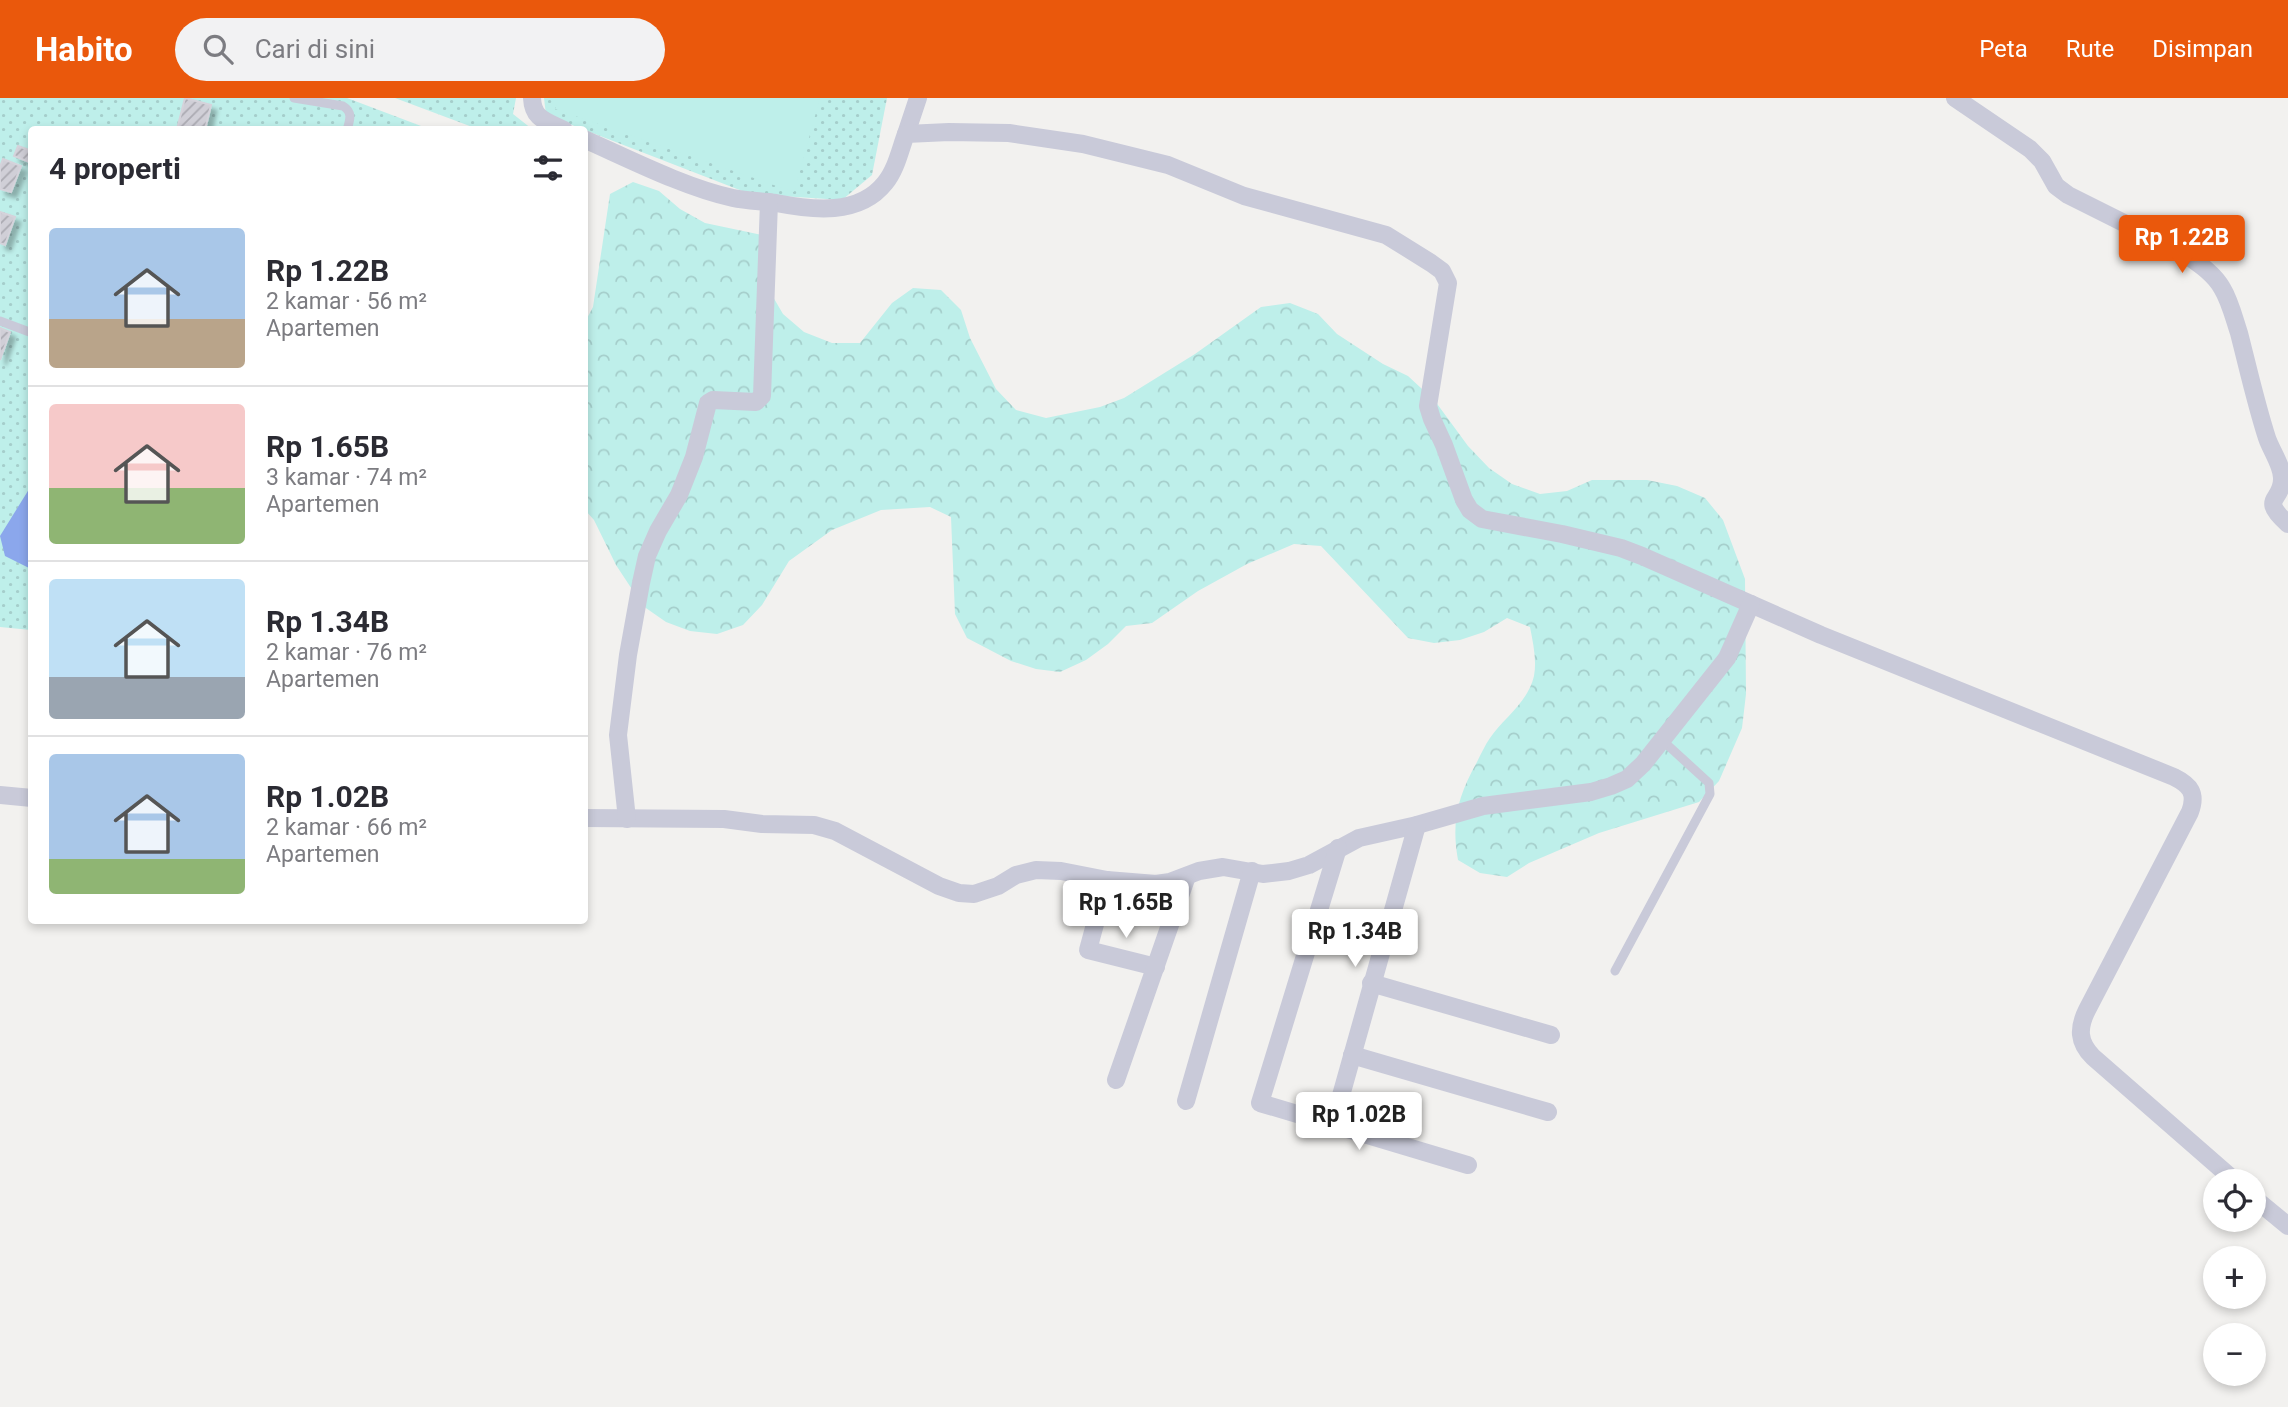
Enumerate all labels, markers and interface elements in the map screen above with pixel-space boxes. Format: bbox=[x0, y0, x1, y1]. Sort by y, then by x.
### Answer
search box bbox=[175, 18, 665, 81]
text: Habito bbox=[35, 30, 133, 69]
icon: search bbox=[199, 30, 237, 68]
text: Cari di sini bbox=[255, 34, 375, 64]
text: Peta bbox=[1979, 35, 2028, 63]
text: Rute bbox=[2066, 35, 2114, 63]
text: Disimpan bbox=[2152, 35, 2253, 63]
icon: filters bbox=[529, 149, 567, 187]
text: 4 properti bbox=[49, 151, 181, 186]
pin: Rp 1.22B bbox=[2110, 216, 2254, 275]
text: Rp 1.22B bbox=[2135, 224, 2229, 251]
text: Rp 1.22B bbox=[266, 253, 389, 288]
icon: home bbox=[105, 256, 189, 340]
text: 2 kamar · 56 m² bbox=[266, 288, 427, 315]
text: Apartemen bbox=[266, 315, 380, 342]
text: Rp 1.65B bbox=[266, 429, 389, 464]
icon: home bbox=[105, 432, 189, 516]
text: 3 kamar · 74 m² bbox=[266, 464, 427, 491]
text: Apartemen bbox=[266, 491, 380, 518]
text: Rp 1.34B bbox=[266, 604, 389, 639]
icon: home bbox=[105, 607, 189, 691]
text: 2 kamar · 76 m² bbox=[266, 639, 427, 666]
text: Apartemen bbox=[266, 666, 380, 693]
text: Rp 1.02B bbox=[266, 779, 389, 814]
icon: home bbox=[105, 782, 189, 866]
text: 2 kamar · 66 m² bbox=[266, 814, 427, 841]
text: Apartemen bbox=[266, 841, 380, 868]
pin: Rp 1.65B bbox=[1054, 880, 1198, 940]
text: Rp 1.65B bbox=[1079, 889, 1173, 916]
pin: Rp 1.34B bbox=[1283, 910, 1427, 969]
text: Rp 1.34B bbox=[1308, 918, 1402, 945]
pin: Rp 1.02B bbox=[1287, 1093, 1431, 1152]
text: Rp 1.02B bbox=[1312, 1101, 1406, 1128]
map controls bbox=[2203, 1169, 2266, 1386]
button: locate bbox=[2203, 1169, 2266, 1232]
button: + bbox=[2203, 1246, 2266, 1309]
button: − bbox=[2203, 1323, 2266, 1386]

